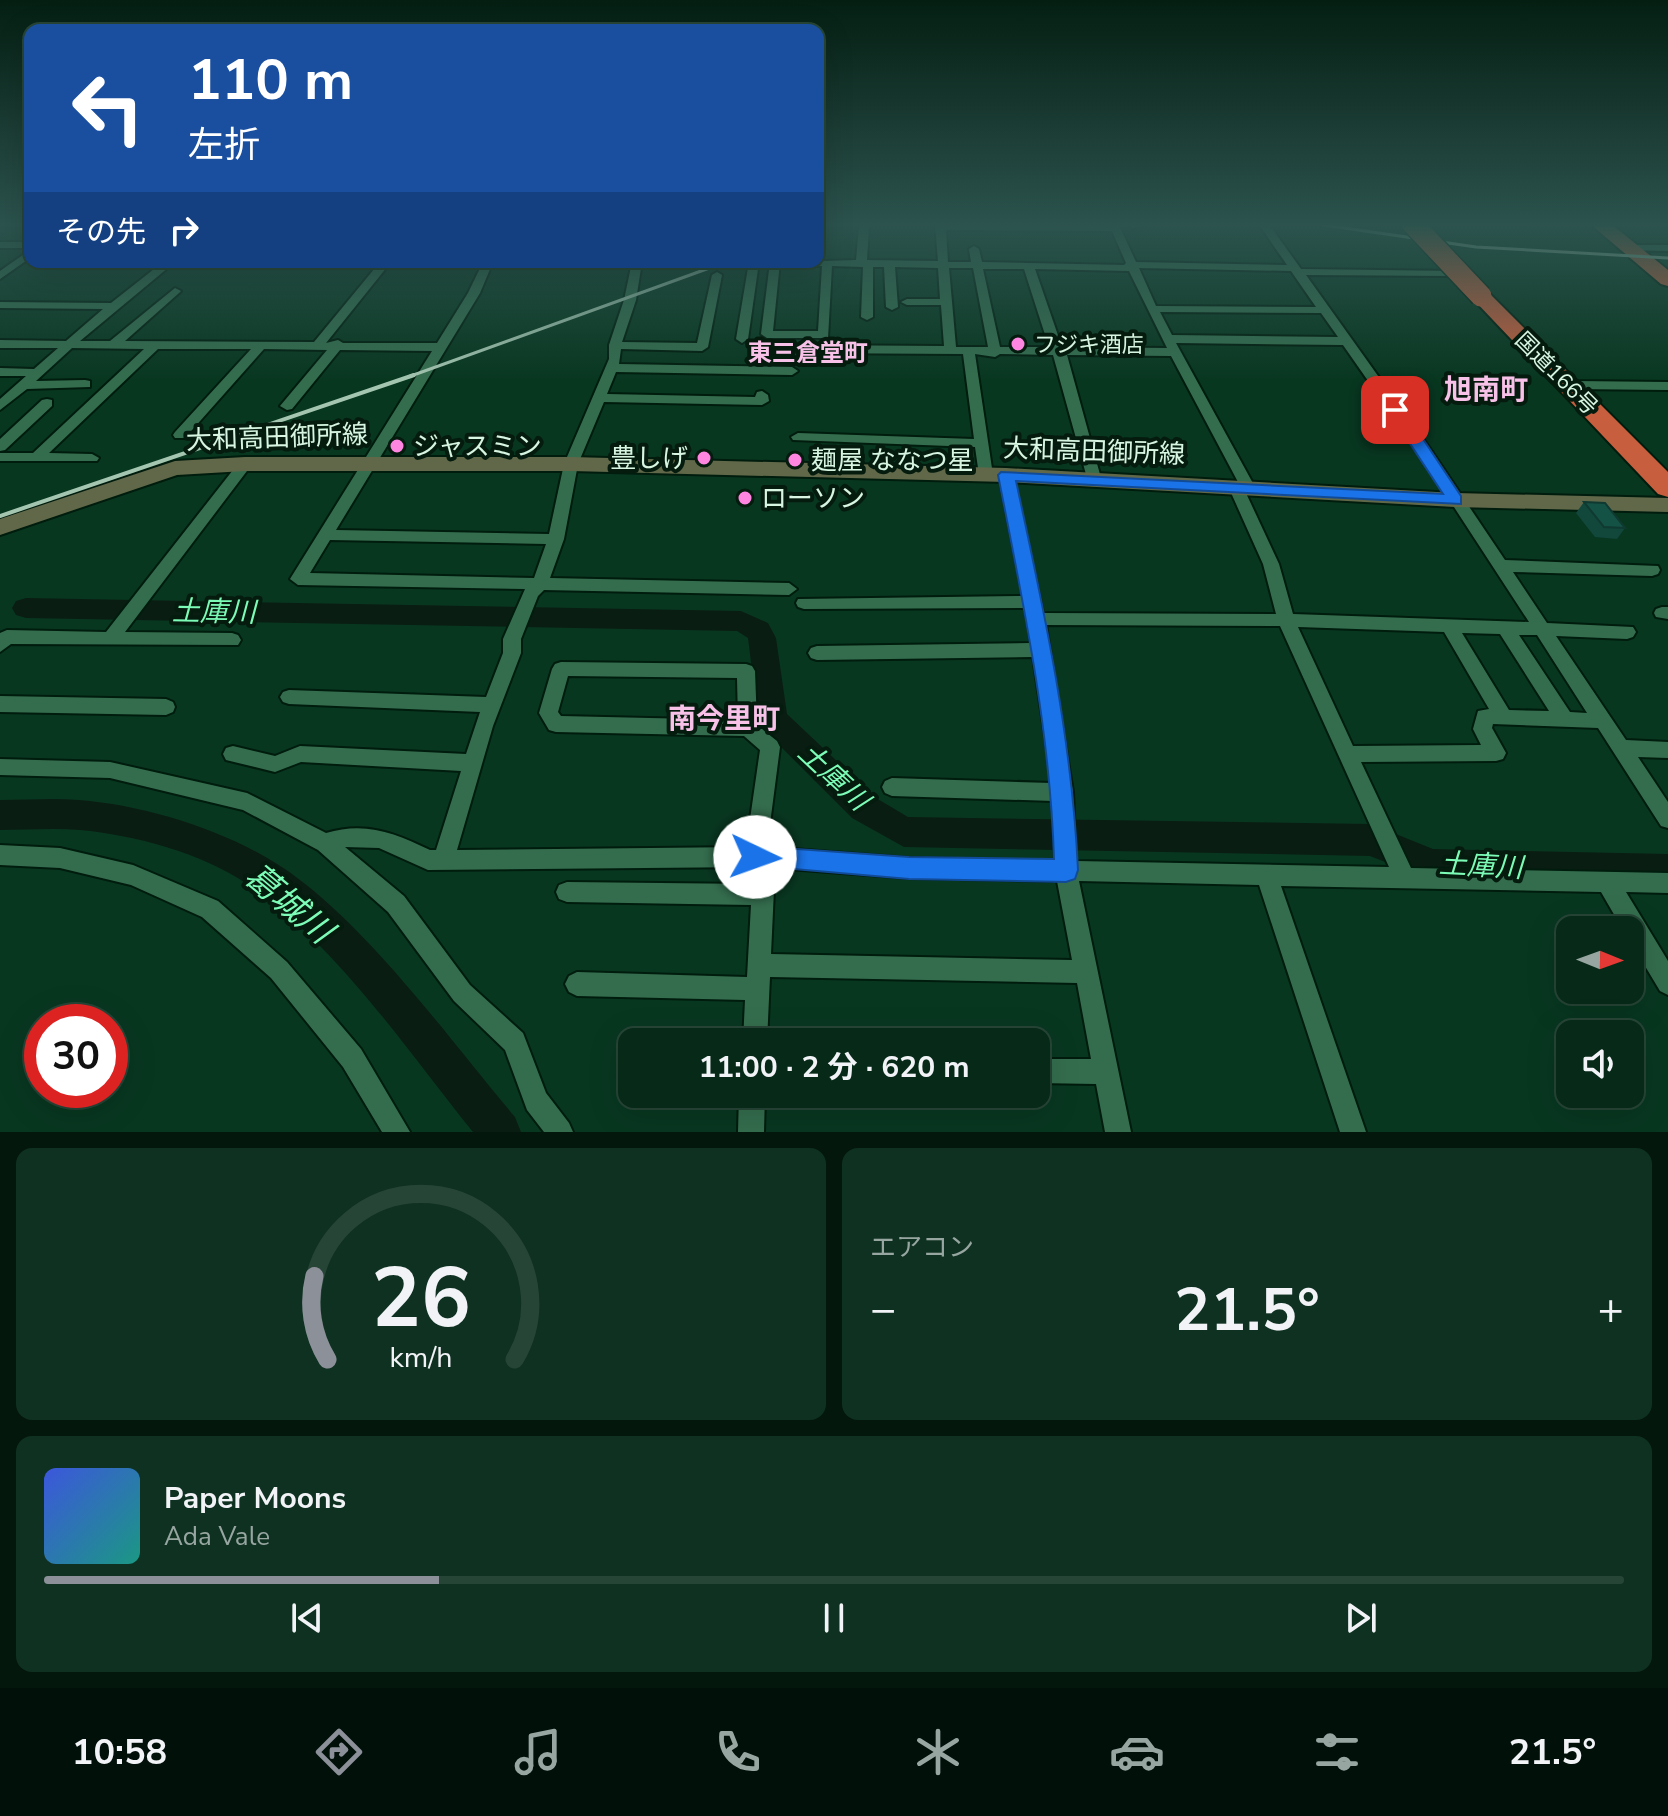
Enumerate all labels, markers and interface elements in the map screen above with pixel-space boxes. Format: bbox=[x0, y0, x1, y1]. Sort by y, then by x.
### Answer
text: 110 m bbox=[188, 42, 353, 119]
icon: left bbox=[56, 56, 160, 160]
text: 左折 bbox=[188, 121, 260, 170]
icon: right bbox=[162, 208, 206, 252]
text: その先 bbox=[56, 212, 146, 253]
street label: 国道166号 bbox=[1508, 326, 1604, 422]
place label: フジキ酒店 bbox=[1034, 330, 1144, 360]
marker: フジキ酒店 bbox=[1009, 335, 1027, 353]
district label: 東三倉堂町 bbox=[748, 337, 868, 369]
district label: 旭南町 bbox=[1444, 371, 1528, 409]
pin bbox=[1361, 376, 1429, 444]
icon: arrive bbox=[1373, 388, 1417, 432]
street label: 大和高田御所線 bbox=[185, 417, 369, 458]
place label: ジャスミン bbox=[413, 429, 542, 464]
street label: 大和高田御所線 bbox=[1002, 431, 1186, 472]
marker: ジャスミン bbox=[388, 437, 406, 455]
place label: 豊しげ bbox=[610, 441, 688, 476]
place label: 麺屋 ななつ星 bbox=[811, 443, 974, 478]
marker: 豊しげ bbox=[695, 449, 713, 467]
marker: 麺屋 ななつ星 bbox=[786, 451, 804, 469]
place label: ローソン bbox=[761, 481, 865, 516]
marker: ローソン bbox=[736, 489, 754, 507]
water label: 土庫川 bbox=[172, 592, 259, 632]
district label: 南今里町 bbox=[668, 700, 780, 738]
water label: 土庫川 bbox=[790, 734, 879, 821]
position arrow bbox=[713, 815, 797, 899]
water label: 土庫川 bbox=[1438, 845, 1527, 887]
water label: 葛城川 bbox=[235, 853, 345, 956]
north arrow bbox=[1556, 916, 1644, 1004]
map controls bbox=[1556, 916, 1644, 1108]
speed limit sign: 30 bbox=[24, 1004, 128, 1108]
button: sound bbox=[1556, 1020, 1644, 1108]
text: 11:00 · 2 分 · 620 m bbox=[698, 1047, 970, 1088]
text: エアコン bbox=[870, 1230, 974, 1265]
text: 26 bbox=[371, 1242, 471, 1355]
text: 21.5° bbox=[1174, 1269, 1320, 1351]
text: − bbox=[870, 1280, 896, 1340]
text: + bbox=[1598, 1280, 1624, 1340]
text: km/h bbox=[390, 1338, 452, 1377]
text: Paper Moons bbox=[164, 1478, 346, 1519]
text: Ada Vale bbox=[164, 1519, 270, 1554]
icon: previous bbox=[285, 1596, 329, 1640]
icon: pause bbox=[812, 1596, 856, 1640]
icon: next bbox=[1339, 1596, 1383, 1640]
icon: directions bbox=[311, 1724, 367, 1780]
icon: music bbox=[510, 1724, 566, 1780]
icon: phone bbox=[710, 1724, 766, 1780]
icon: climate bbox=[910, 1724, 966, 1780]
icon: car bbox=[1109, 1724, 1165, 1780]
icon: filters bbox=[1309, 1724, 1365, 1780]
text: 10:58 bbox=[72, 1728, 167, 1777]
text: 21.5° bbox=[1509, 1728, 1596, 1777]

